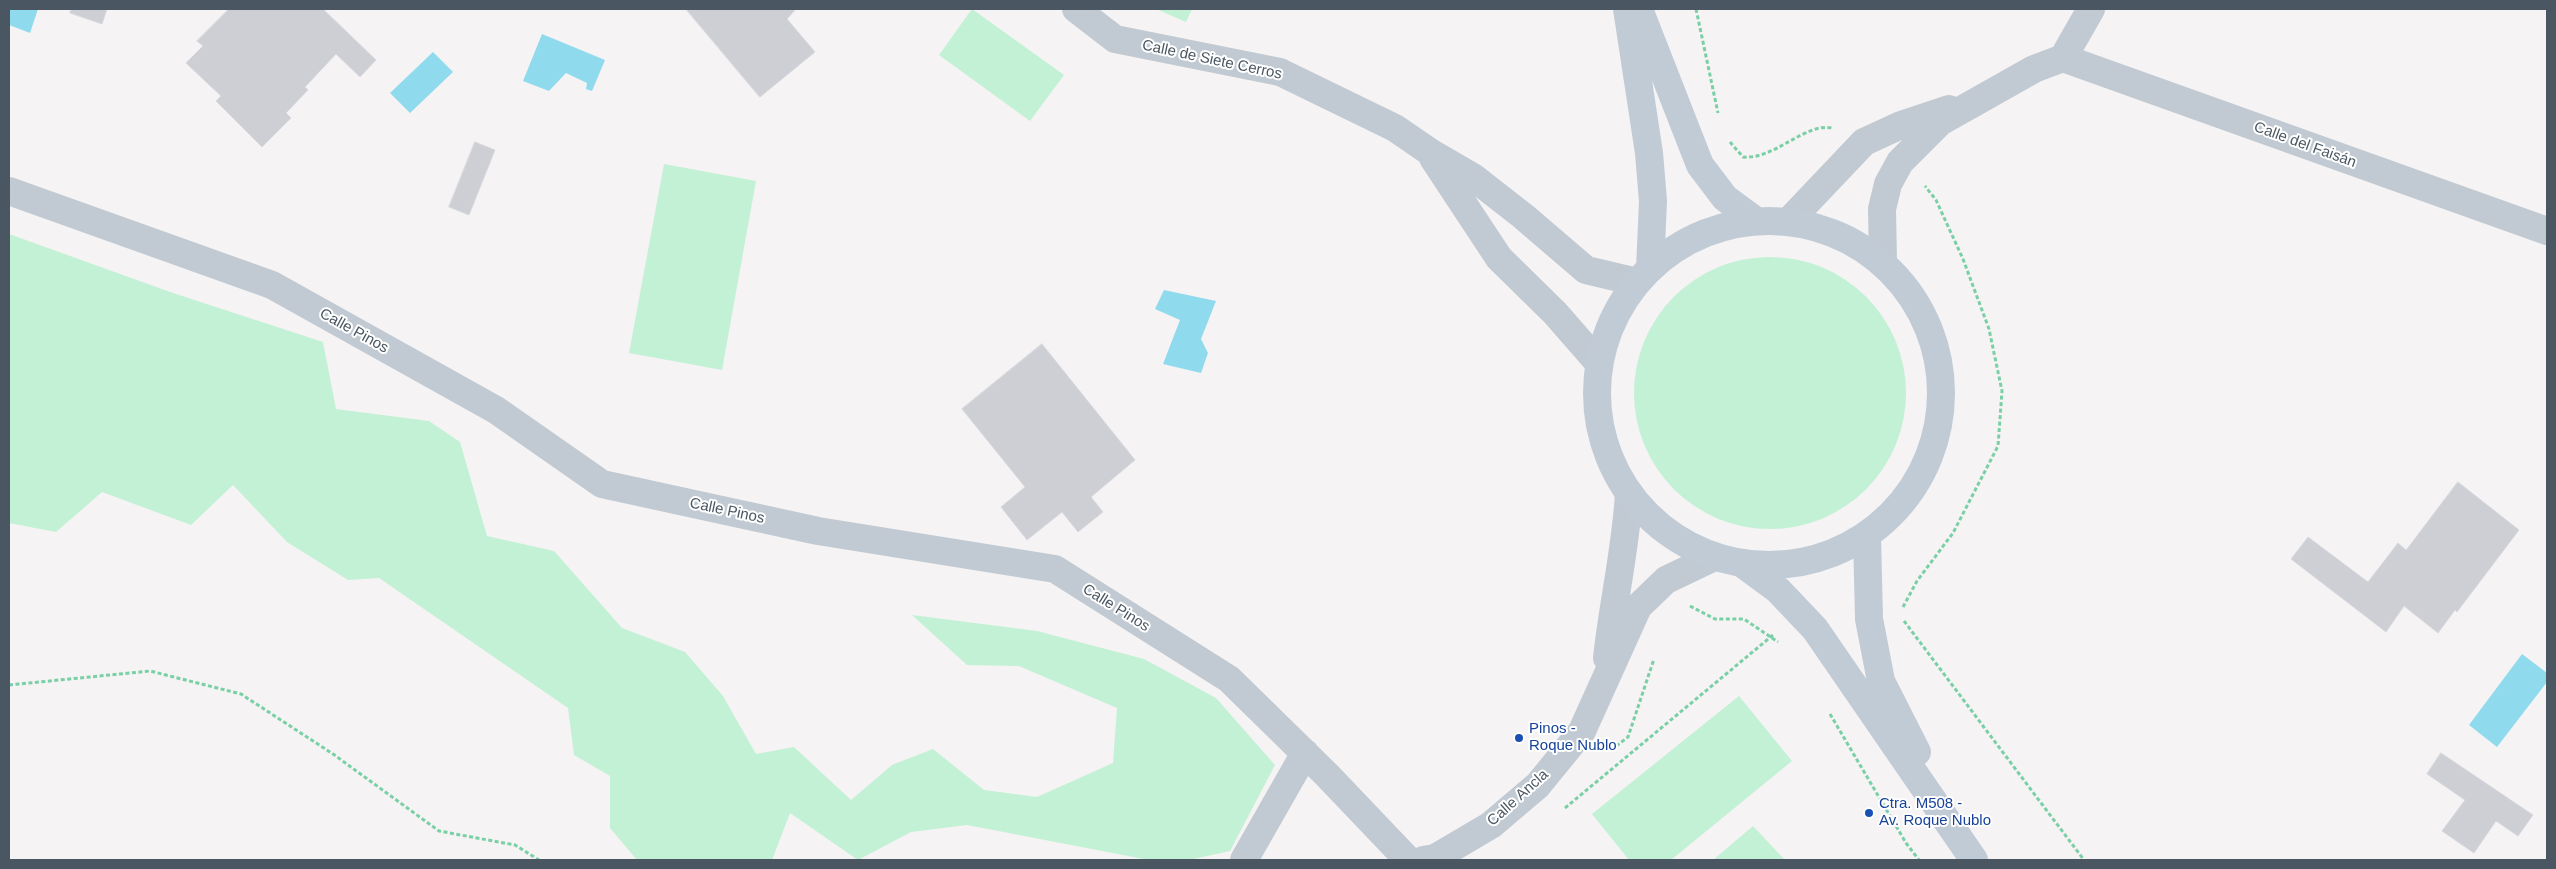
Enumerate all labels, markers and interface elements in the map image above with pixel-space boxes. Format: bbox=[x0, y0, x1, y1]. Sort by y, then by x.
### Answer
street label: Calle de Siete Cerros bbox=[1140, 36, 1284, 84]
street label: Calle del Faisán bbox=[2251, 118, 2359, 172]
street label: Calle Pinos bbox=[316, 305, 392, 357]
street label: Calle Pinos bbox=[688, 494, 766, 528]
street label: Calle Pinos bbox=[1079, 580, 1153, 636]
place label: Pinos - Roque Nublo bbox=[1529, 720, 1617, 755]
marker: Pinos - Roque Nublo bbox=[1513, 732, 1525, 744]
street label: Calle Ancla bbox=[1484, 766, 1552, 830]
place label: Ctra. M508 - Av. Roque Nublo bbox=[1879, 795, 1991, 830]
marker: Ctra. M508 - Av. Roque Nublo bbox=[1863, 807, 1875, 819]

